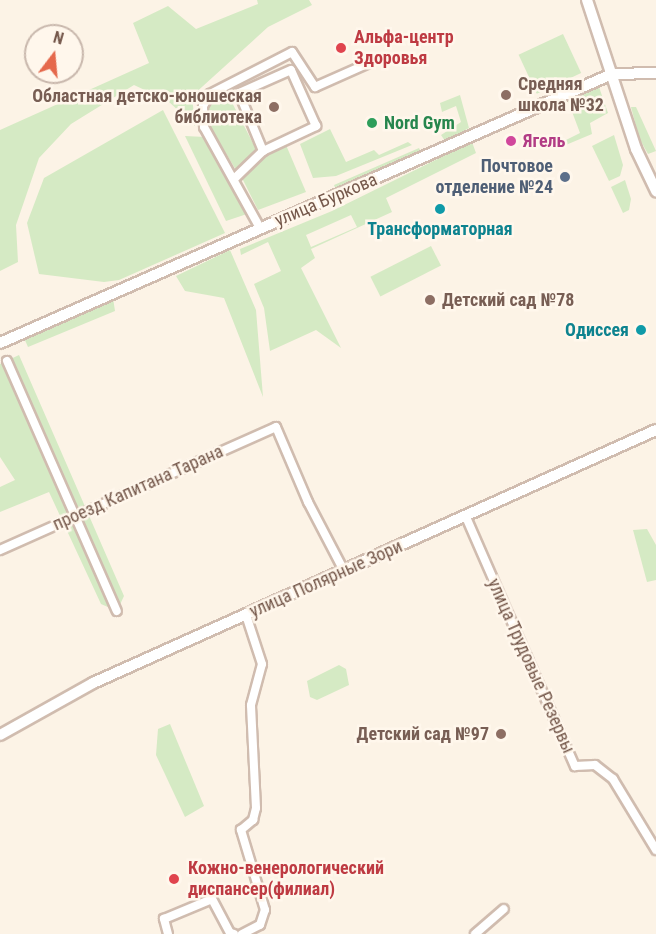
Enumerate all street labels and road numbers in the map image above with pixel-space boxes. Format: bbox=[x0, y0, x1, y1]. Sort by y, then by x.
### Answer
street label: улица Буркова bbox=[272, 169, 380, 231]
street label: проезд Капитана Тарана bbox=[49, 441, 227, 535]
street label: улица Полярные Зори bbox=[246, 536, 406, 622]
street label: улица Трудовые Резервы bbox=[483, 575, 579, 757]

